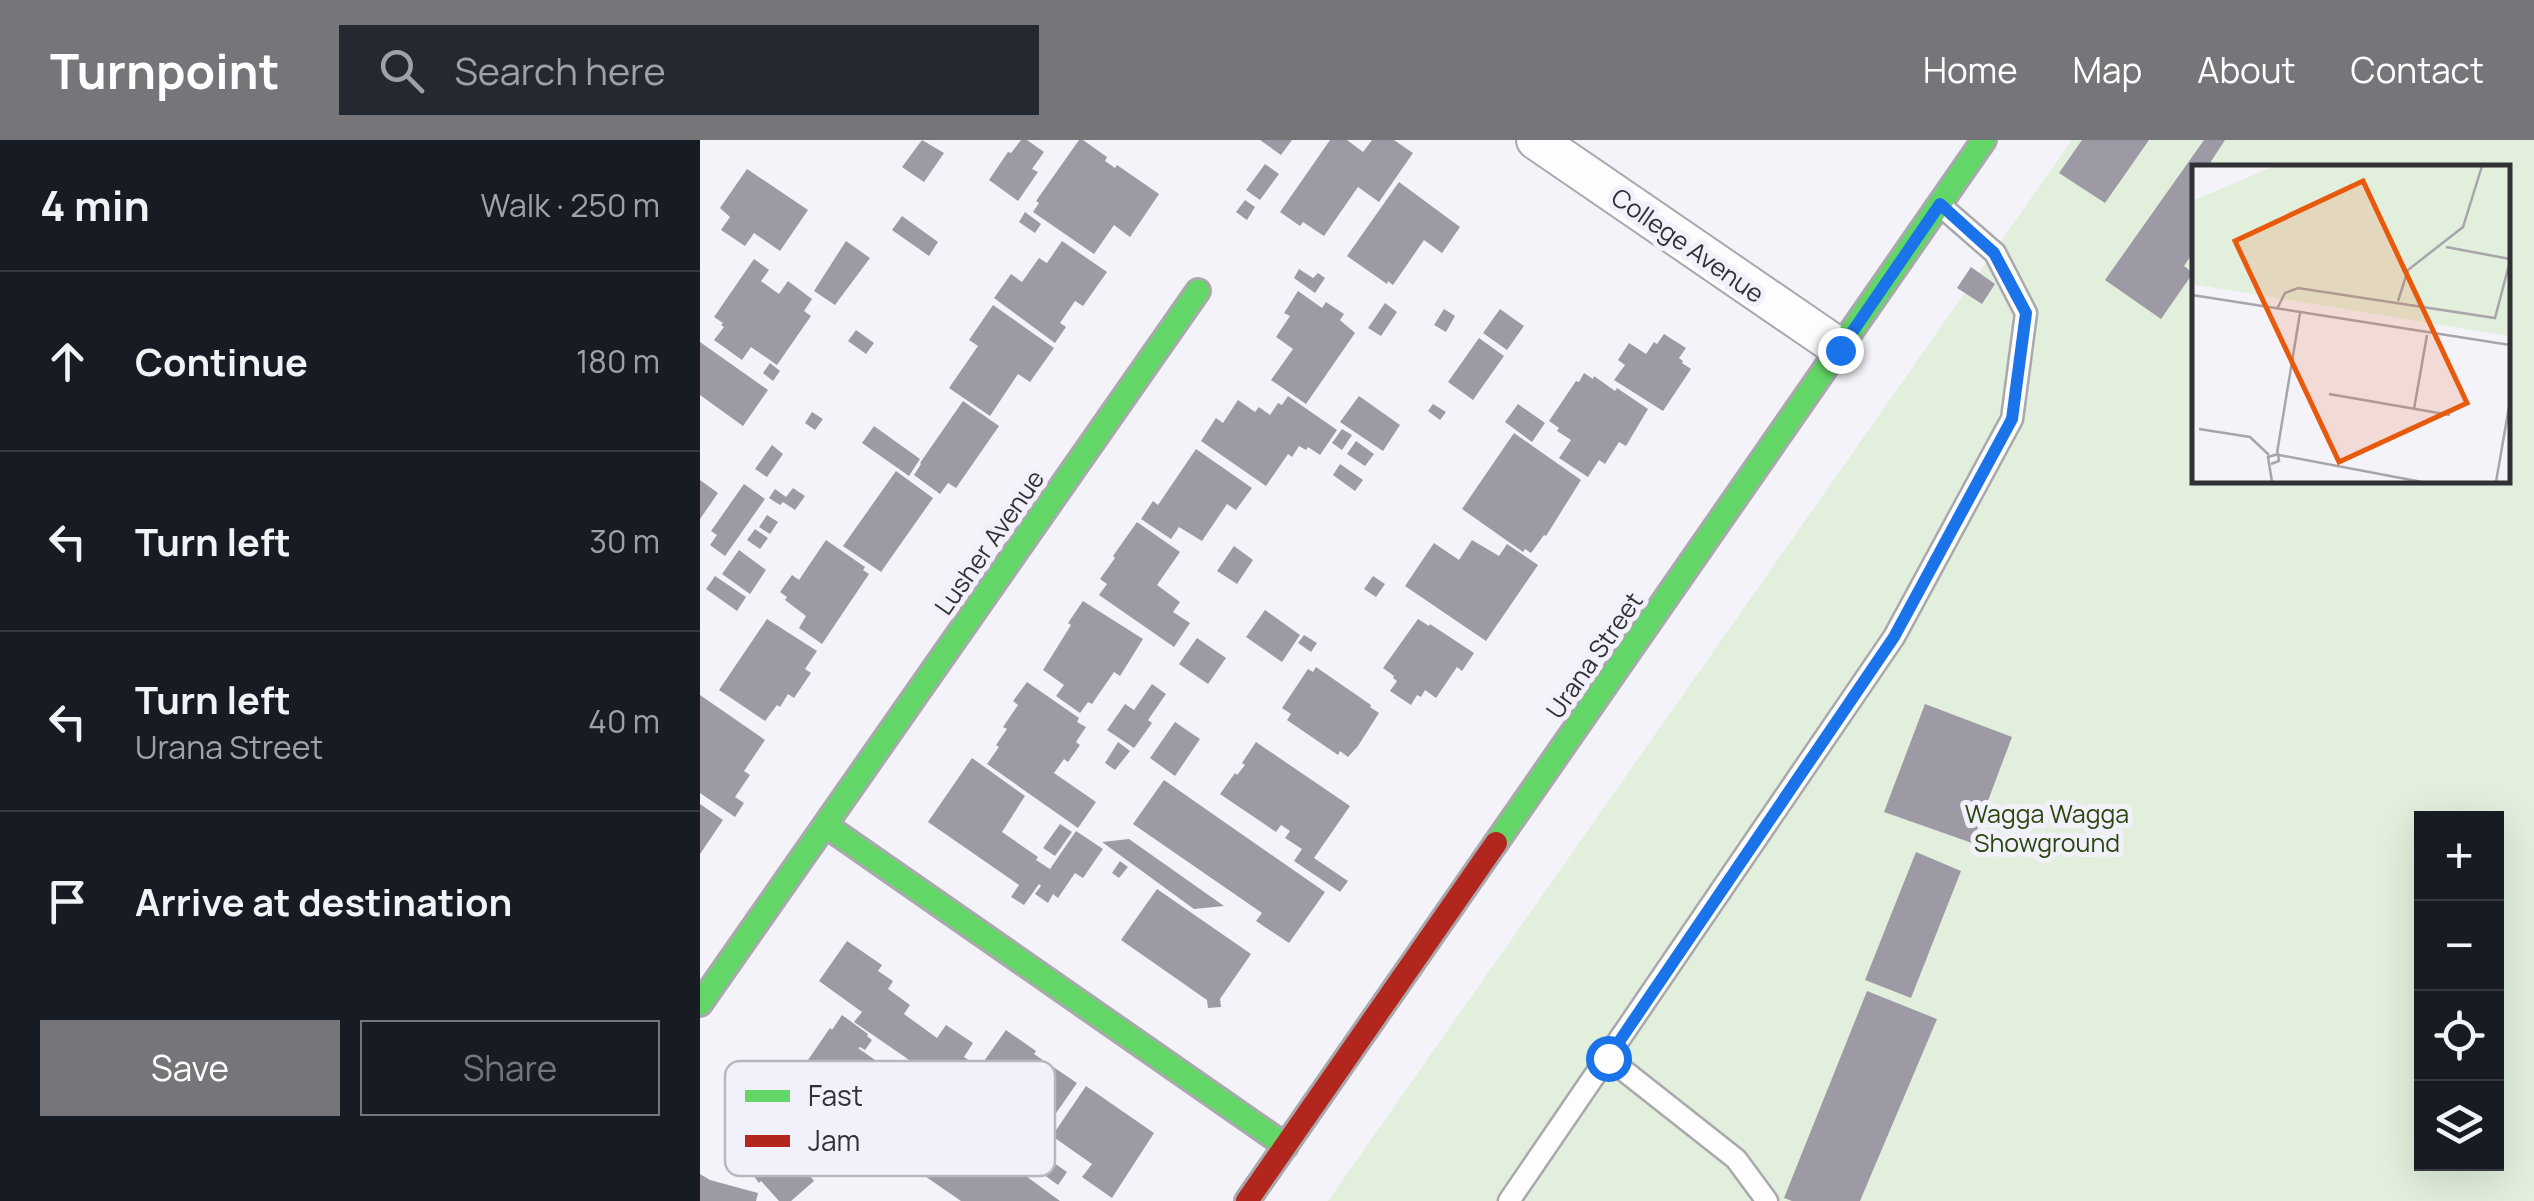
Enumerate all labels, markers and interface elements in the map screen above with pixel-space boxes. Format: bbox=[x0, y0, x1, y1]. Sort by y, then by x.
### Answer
search box bbox=[339, 25, 1039, 115]
text: Turnpoint bbox=[50, 38, 279, 103]
icon: search bbox=[374, 43, 429, 98]
text: Search here bbox=[454, 44, 666, 96]
text: Home bbox=[1923, 46, 2018, 94]
text: Map bbox=[2073, 46, 2142, 94]
text: About bbox=[2197, 46, 2296, 94]
text: Contact bbox=[2351, 46, 2484, 94]
inset map bbox=[2192, 165, 2509, 482]
text: 4 min bbox=[40, 176, 150, 234]
street label: College Avenue bbox=[1605, 179, 1771, 311]
text: Walk · 250 m bbox=[481, 183, 660, 227]
route end bbox=[1818, 328, 1864, 374]
icon: ahead bbox=[40, 334, 95, 389]
text: Continue bbox=[135, 335, 308, 387]
text: 180 m bbox=[576, 339, 660, 383]
street label: Lusher Avenue bbox=[926, 462, 1052, 622]
icon: left bbox=[40, 514, 95, 569]
text: Turn left bbox=[135, 515, 291, 567]
text: 30 m bbox=[589, 519, 660, 563]
street label: Urana Street bbox=[1537, 585, 1651, 725]
text: Turn left bbox=[135, 673, 291, 725]
icon: left bbox=[40, 694, 95, 749]
text: 40 m bbox=[588, 699, 660, 743]
text: Urana Street bbox=[135, 725, 323, 769]
park label: Wagga Wagga Showground bbox=[1965, 796, 2129, 860]
map controls bbox=[2414, 811, 2504, 1171]
button: + bbox=[2414, 811, 2504, 901]
icon: arrive bbox=[40, 874, 95, 929]
text: Arrive at destination bbox=[135, 875, 512, 927]
button: − bbox=[2414, 901, 2504, 991]
button: locate bbox=[2414, 991, 2504, 1081]
button: Save bbox=[40, 1020, 340, 1116]
button: Share bbox=[360, 1020, 660, 1116]
route start bbox=[1586, 1036, 1632, 1082]
legend bbox=[725, 1061, 1055, 1176]
text: Fast bbox=[808, 1076, 863, 1114]
button: layers bbox=[2414, 1081, 2504, 1171]
text: Jam bbox=[808, 1121, 860, 1159]

